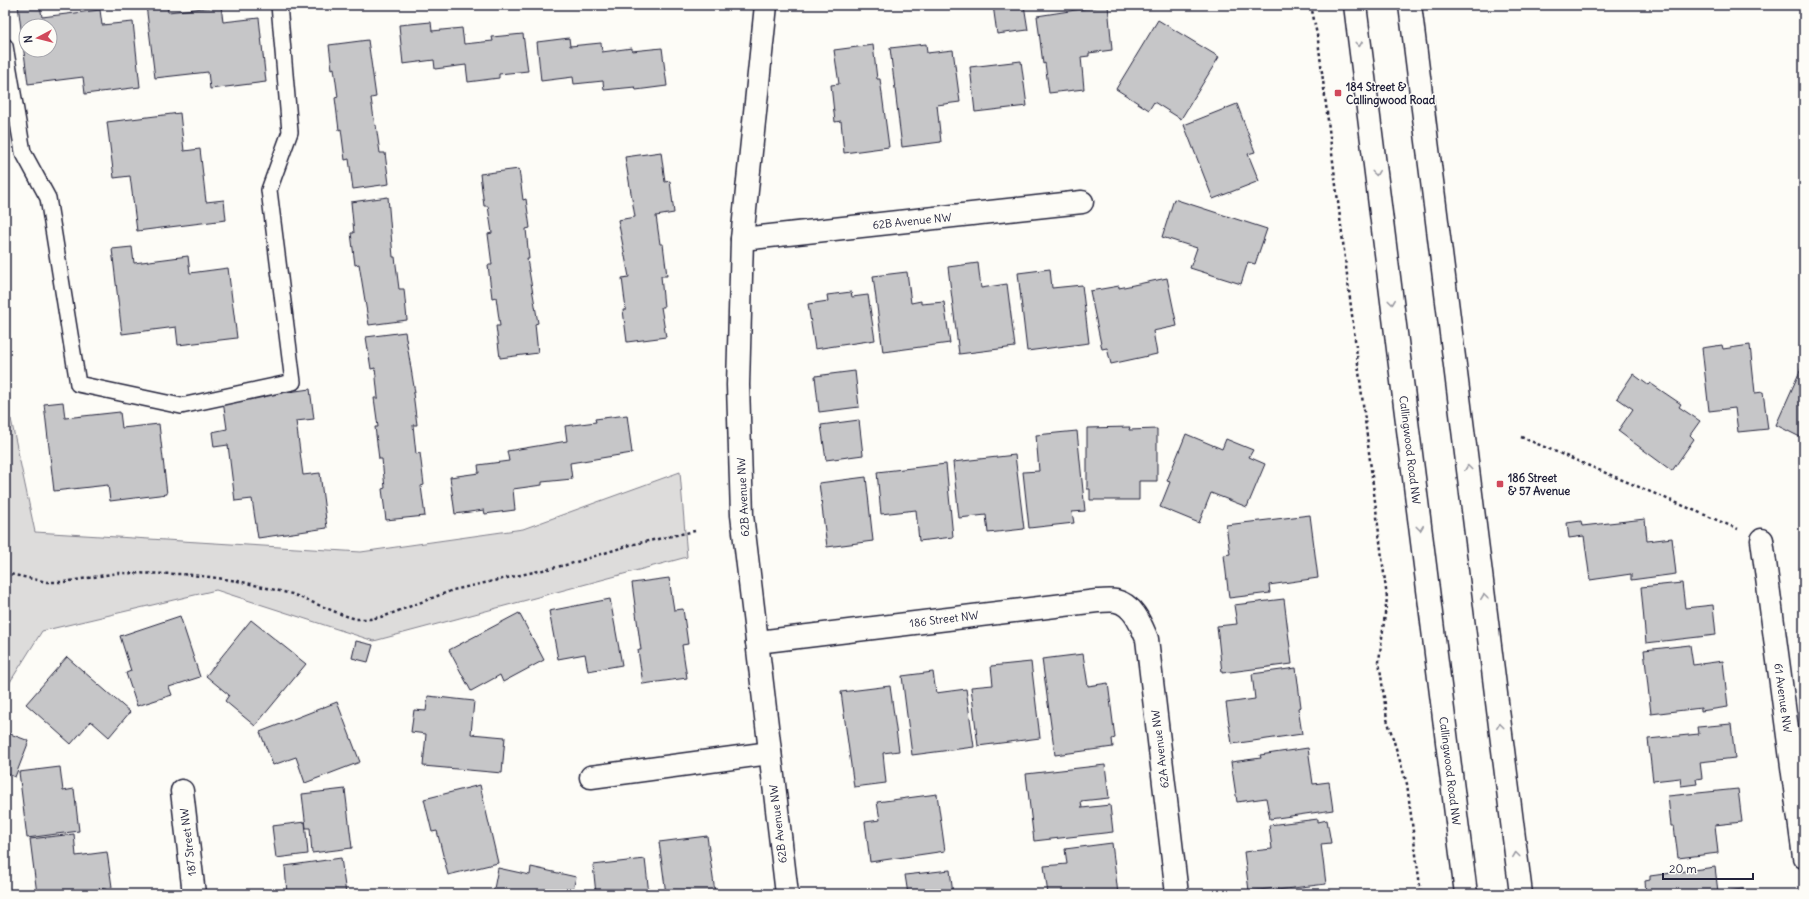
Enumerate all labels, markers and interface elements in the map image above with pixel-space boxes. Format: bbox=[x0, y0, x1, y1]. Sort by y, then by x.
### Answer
north arrow bbox=[18, 18, 58, 58]
text: N bbox=[21, 35, 35, 44]
one-way arrow bbox=[1354, 41, 1363, 47]
place label: 184 Street & Callingwood Road bbox=[1346, 80, 1436, 108]
marker: 184 Street & Callingwood Road bbox=[1333, 88, 1343, 98]
one-way arrow bbox=[1371, 170, 1380, 176]
street label: 62B Avenue NW bbox=[872, 210, 952, 232]
one-way arrow bbox=[1387, 299, 1396, 305]
street label: Callingwood Road NW bbox=[1396, 395, 1424, 505]
street label: 62B Avenue NW bbox=[734, 457, 752, 537]
one-way arrow bbox=[1464, 465, 1473, 471]
place label: 186 Street & 57 Avenue bbox=[1508, 471, 1570, 498]
marker: 186 Street & 57 Avenue bbox=[1495, 479, 1505, 489]
one-way arrow bbox=[1415, 525, 1424, 531]
one-way arrow bbox=[1480, 594, 1489, 600]
street label: 186 Street NW bbox=[909, 608, 979, 630]
street label: 61 Avenue NW bbox=[1771, 662, 1795, 734]
street label: 62A Avenue NW bbox=[1148, 709, 1172, 789]
street label: Callingwood Road NW bbox=[1436, 716, 1464, 826]
one-way arrow bbox=[1496, 723, 1505, 729]
street label: 62B Avenue NW bbox=[766, 784, 790, 864]
street label: 187 Street NW bbox=[177, 807, 199, 877]
one-way arrow bbox=[1512, 852, 1521, 858]
scale bar bbox=[1663, 855, 1753, 881]
text: 20 m bbox=[1669, 861, 1697, 876]

